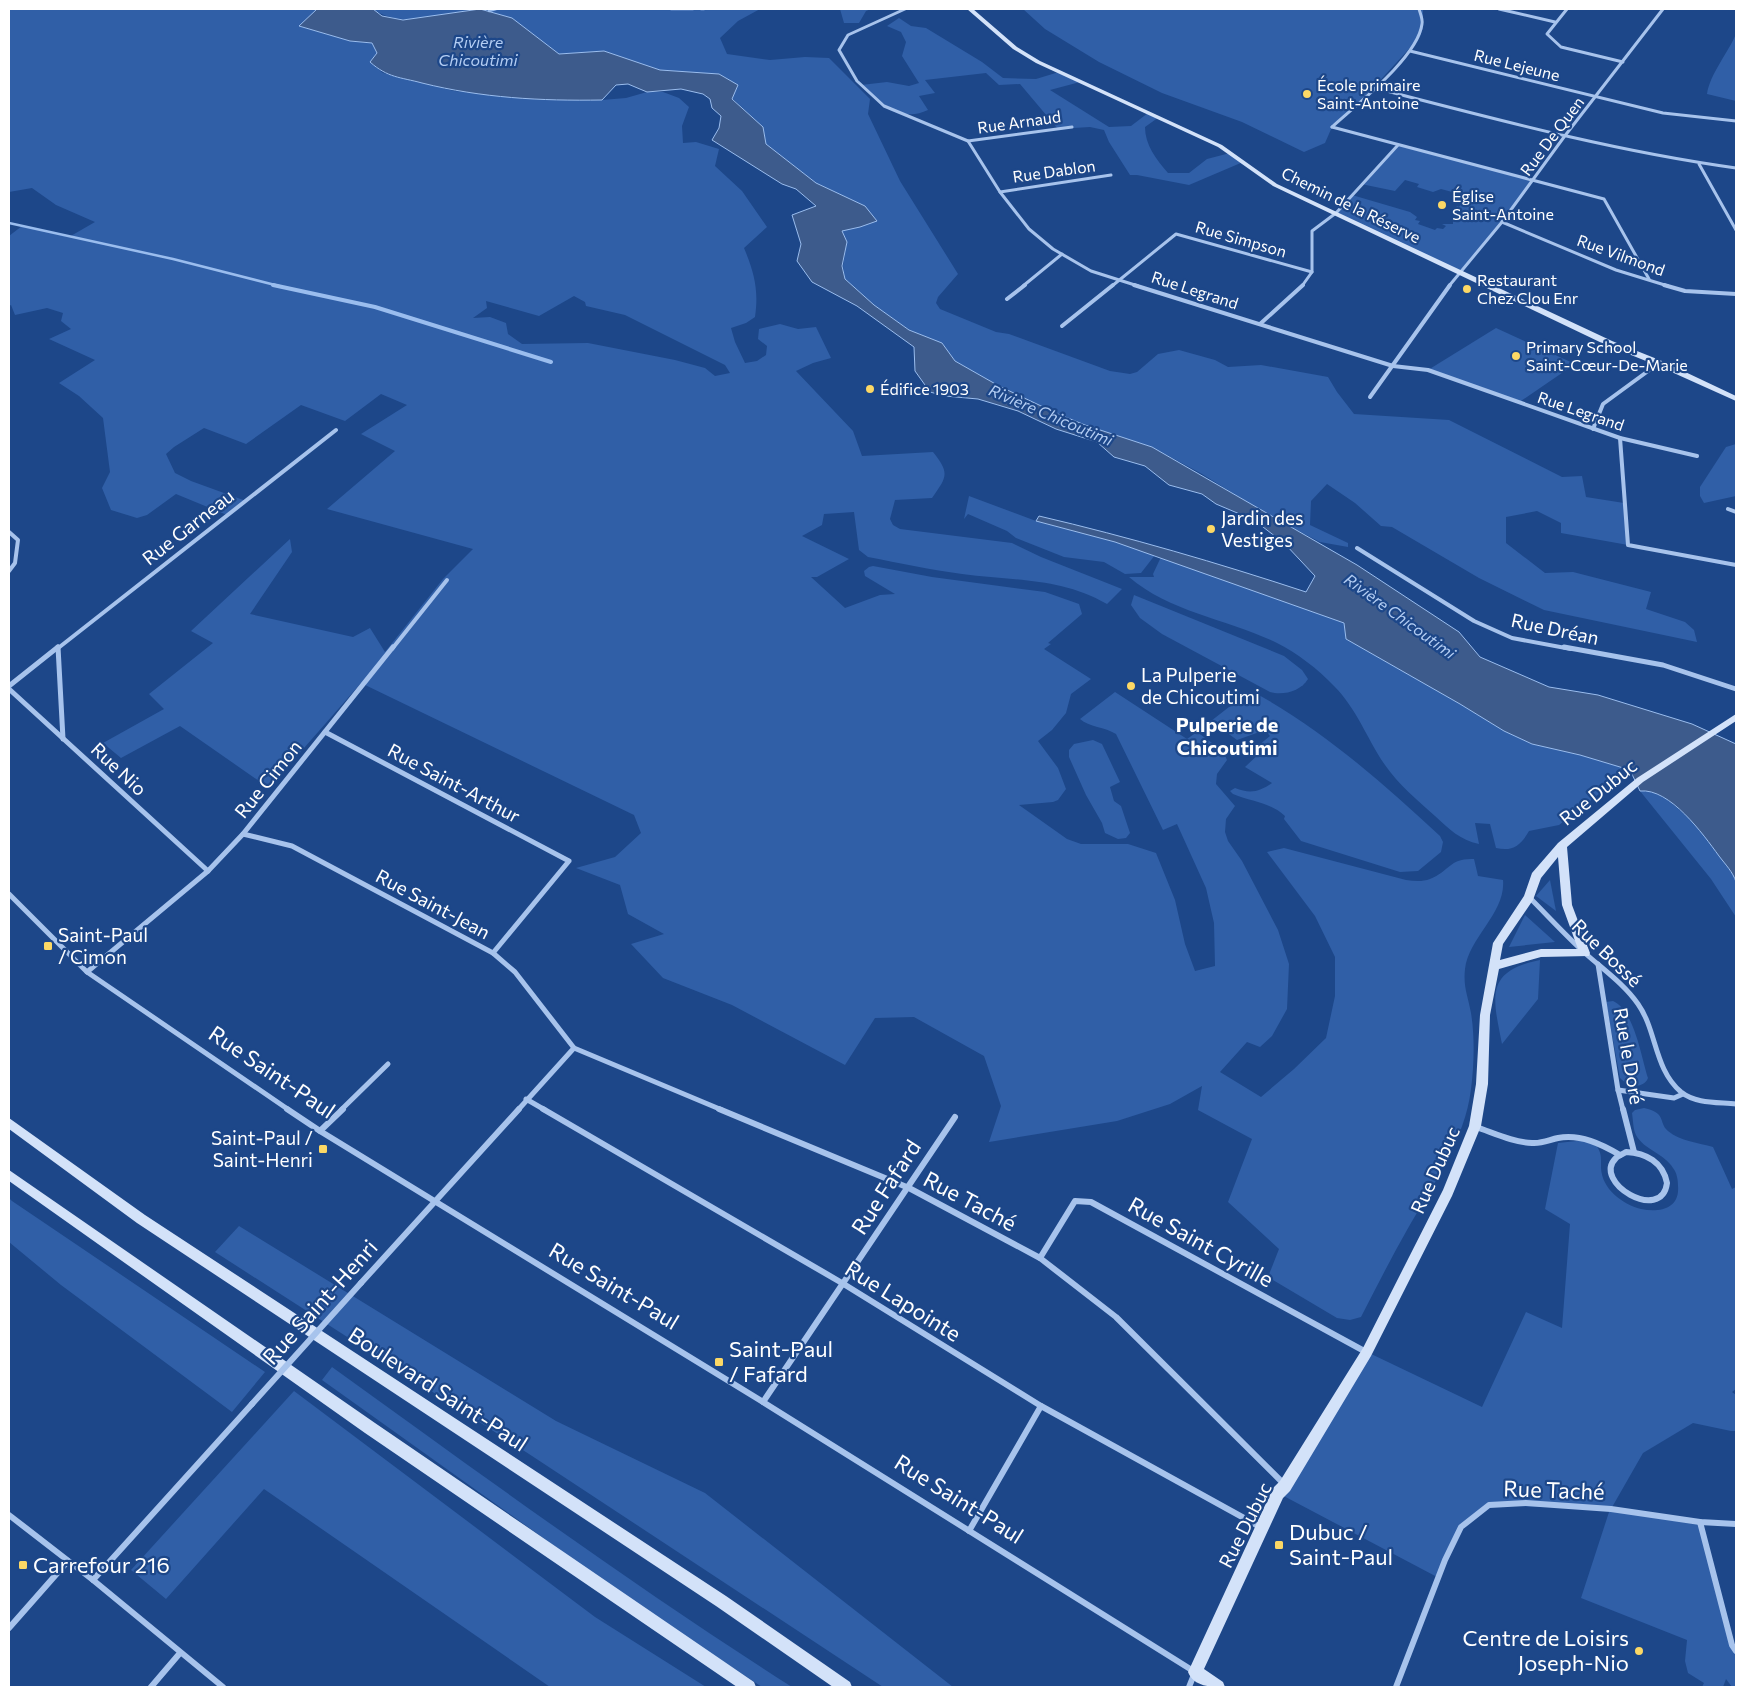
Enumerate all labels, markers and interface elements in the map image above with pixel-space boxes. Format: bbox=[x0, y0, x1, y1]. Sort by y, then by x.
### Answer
water label: Rivière Chicoutimi bbox=[438, 32, 519, 69]
street label: Rue Lejeune bbox=[1472, 45, 1562, 84]
place label: École primaire Saint-Antoine bbox=[1317, 75, 1421, 112]
marker: École primaire Saint-Antoine bbox=[1301, 88, 1313, 100]
street label: Rue De Quen bbox=[1516, 92, 1587, 179]
street label: Rue Arnaud bbox=[976, 106, 1062, 137]
street label: Rue Dablon bbox=[1011, 155, 1097, 186]
street label: Chemin de la Réserve bbox=[1279, 163, 1424, 246]
place label: Église Saint-Antoine bbox=[1452, 186, 1554, 223]
marker: Église Saint-Antoine bbox=[1436, 199, 1448, 211]
street label: Rue Simpson bbox=[1193, 216, 1289, 261]
street label: Rue Vilmond bbox=[1575, 230, 1668, 279]
street label: Rue Legrand bbox=[1149, 267, 1241, 313]
place label: Restaurant Chez Clou Enr bbox=[1477, 270, 1579, 307]
marker: Restaurant Chez Clou Enr bbox=[1461, 283, 1473, 295]
place label: Primary School Saint-Cœur-De-Marie bbox=[1526, 337, 1688, 374]
marker: Primary School Saint-Cœur-De-Marie bbox=[1510, 350, 1522, 362]
place label: Édifice 1903 bbox=[880, 379, 969, 398]
water label: Rivière Chicoutimi bbox=[986, 380, 1117, 450]
marker: Édifice 1903 bbox=[864, 383, 876, 395]
street label: Rue Legrand bbox=[1535, 387, 1627, 434]
street label: Rue Garneau bbox=[137, 484, 238, 569]
place label: Jardin des Vestiges bbox=[1221, 506, 1304, 551]
marker: Jardin des Vestiges bbox=[1205, 523, 1217, 535]
water label: Rivière Chicoutimi bbox=[1341, 569, 1460, 663]
street label: Rue Dréan bbox=[1509, 608, 1601, 649]
place label: La Pulperie de Chicoutimi bbox=[1141, 663, 1260, 708]
marker: La Pulperie de Chicoutimi bbox=[1125, 680, 1137, 692]
district label: Pulperie de Chicoutimi bbox=[1176, 712, 1278, 759]
street label: Rue Cimon bbox=[229, 735, 306, 822]
street label: Rue Nio bbox=[87, 737, 152, 800]
street label: Rue Saint-Arthur bbox=[384, 738, 525, 827]
street label: Rue Dubuc bbox=[1554, 753, 1641, 830]
street label: Rue Saint-Jean bbox=[372, 864, 494, 943]
street label: Rue Bossé bbox=[1568, 914, 1647, 991]
place label: Saint-Paul / Cimon bbox=[58, 923, 148, 968]
marker: Saint-Paul / Cimon bbox=[42, 940, 54, 952]
street label: Rue le Doré bbox=[1610, 1006, 1649, 1106]
street label: Rue Saint-Paul bbox=[204, 1019, 341, 1124]
street label: Rue Dubuc bbox=[1405, 1123, 1464, 1217]
place label: Saint-Paul / Saint-Henri bbox=[211, 1126, 313, 1171]
street label: Rue Fafard bbox=[845, 1134, 926, 1239]
marker: Saint-Paul / Saint-Henri bbox=[317, 1143, 329, 1155]
street label: Rue Taché bbox=[919, 1165, 1021, 1236]
street label: Rue Saint Cyrille bbox=[1124, 1191, 1279, 1293]
street label: Rue Saint-Henri bbox=[256, 1234, 383, 1370]
street label: Rue Saint-Paul bbox=[544, 1236, 684, 1335]
street label: Rue Lapointe bbox=[840, 1254, 966, 1347]
street label: Boulevard Saint-Paul bbox=[343, 1320, 533, 1457]
place label: Saint-Paul / Fafard bbox=[729, 1335, 833, 1387]
marker: Saint-Paul / Fafard bbox=[713, 1356, 725, 1368]
street label: Rue Saint-Paul bbox=[890, 1448, 1029, 1549]
street label: Rue Taché bbox=[1503, 1474, 1605, 1505]
street label: Rue Dubuc bbox=[1213, 1478, 1276, 1571]
place label: Dubuc / Saint-Paul bbox=[1289, 1518, 1393, 1570]
marker: Dubuc / Saint-Paul bbox=[1273, 1539, 1285, 1551]
place label: Carrefour 216 bbox=[33, 1551, 170, 1578]
marker: Carrefour 216 bbox=[17, 1559, 29, 1571]
place label: Centre de Loisirs Joseph-Nio bbox=[1462, 1624, 1629, 1676]
marker: Centre de Loisirs Joseph-Nio bbox=[1633, 1645, 1645, 1657]

